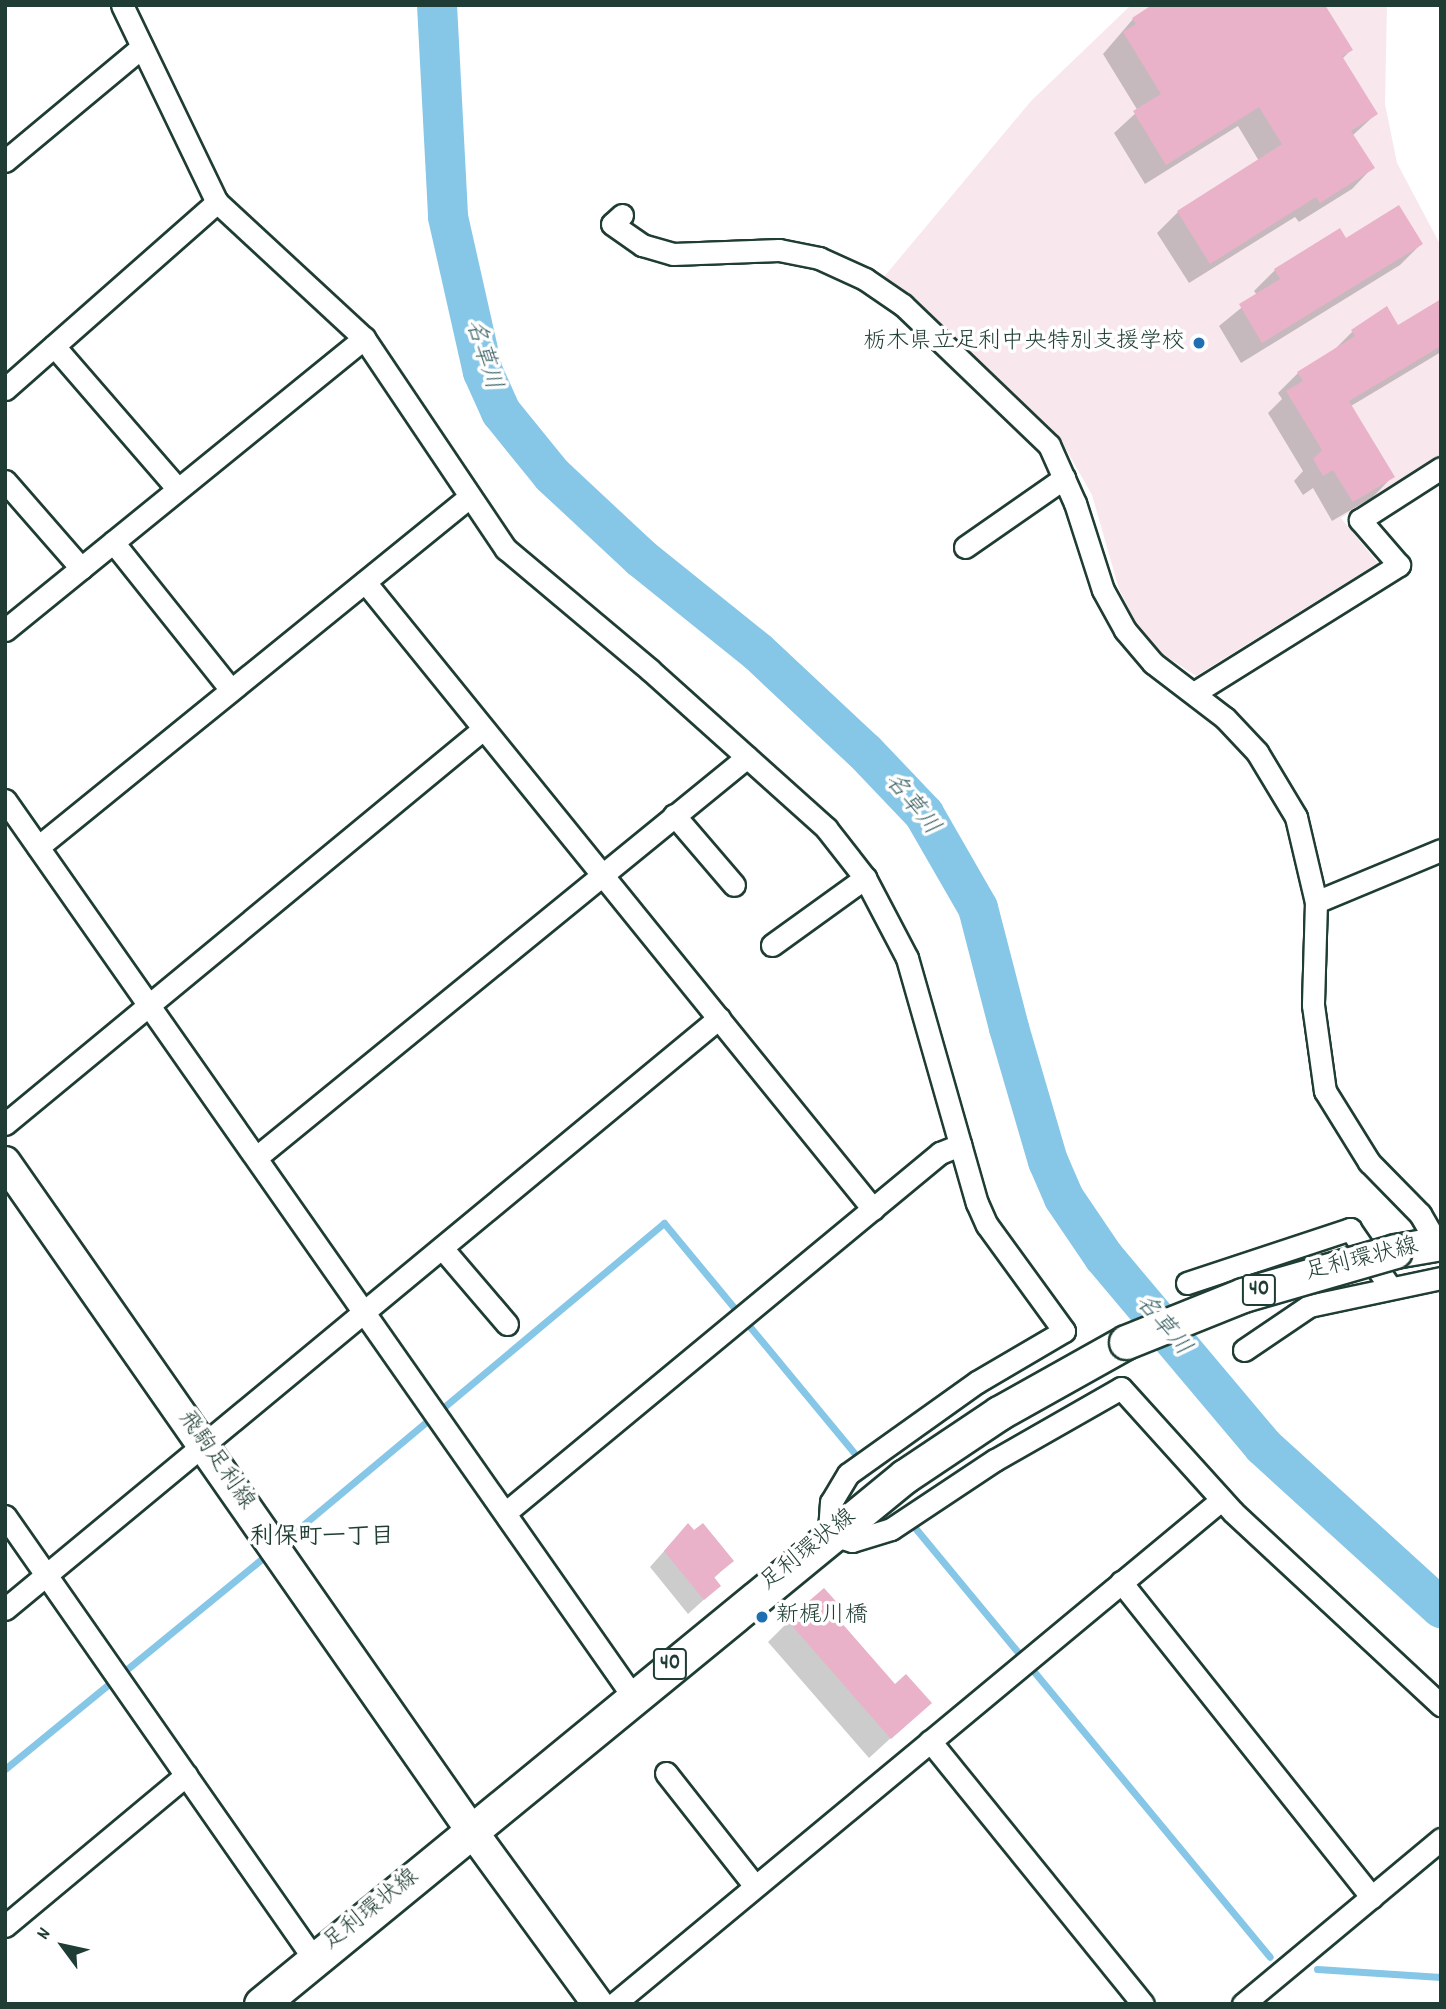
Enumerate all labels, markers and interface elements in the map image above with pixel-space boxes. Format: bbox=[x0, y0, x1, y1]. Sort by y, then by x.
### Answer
water label: 名草川 bbox=[458, 316, 506, 394]
place label: 栃木県立足利中央特別支援学校 bbox=[863, 329, 1185, 357]
marker: 栃木県立足利中央特別支援学校 bbox=[1191, 335, 1207, 351]
water label: 名草川 bbox=[877, 768, 945, 842]
street label: 足利環状線 bbox=[1303, 1234, 1421, 1288]
road number: 40 bbox=[1242, 1272, 1276, 1308]
water label: 名草川 bbox=[1128, 1289, 1196, 1363]
street label: 飛駒足利線 bbox=[171, 1406, 259, 1516]
street label: 足利環状線 bbox=[756, 1504, 862, 1598]
district label: 利保町一丁目 bbox=[250, 1525, 394, 1553]
place label: 新梶川橋 bbox=[776, 1603, 868, 1631]
marker: 新梶川橋 bbox=[754, 1609, 770, 1625]
road number: 40 bbox=[652, 1646, 688, 1682]
street label: 足利環状線 bbox=[319, 1864, 425, 1958]
north arrow bbox=[28, 1911, 98, 1981]
text: N bbox=[31, 1923, 59, 1946]

